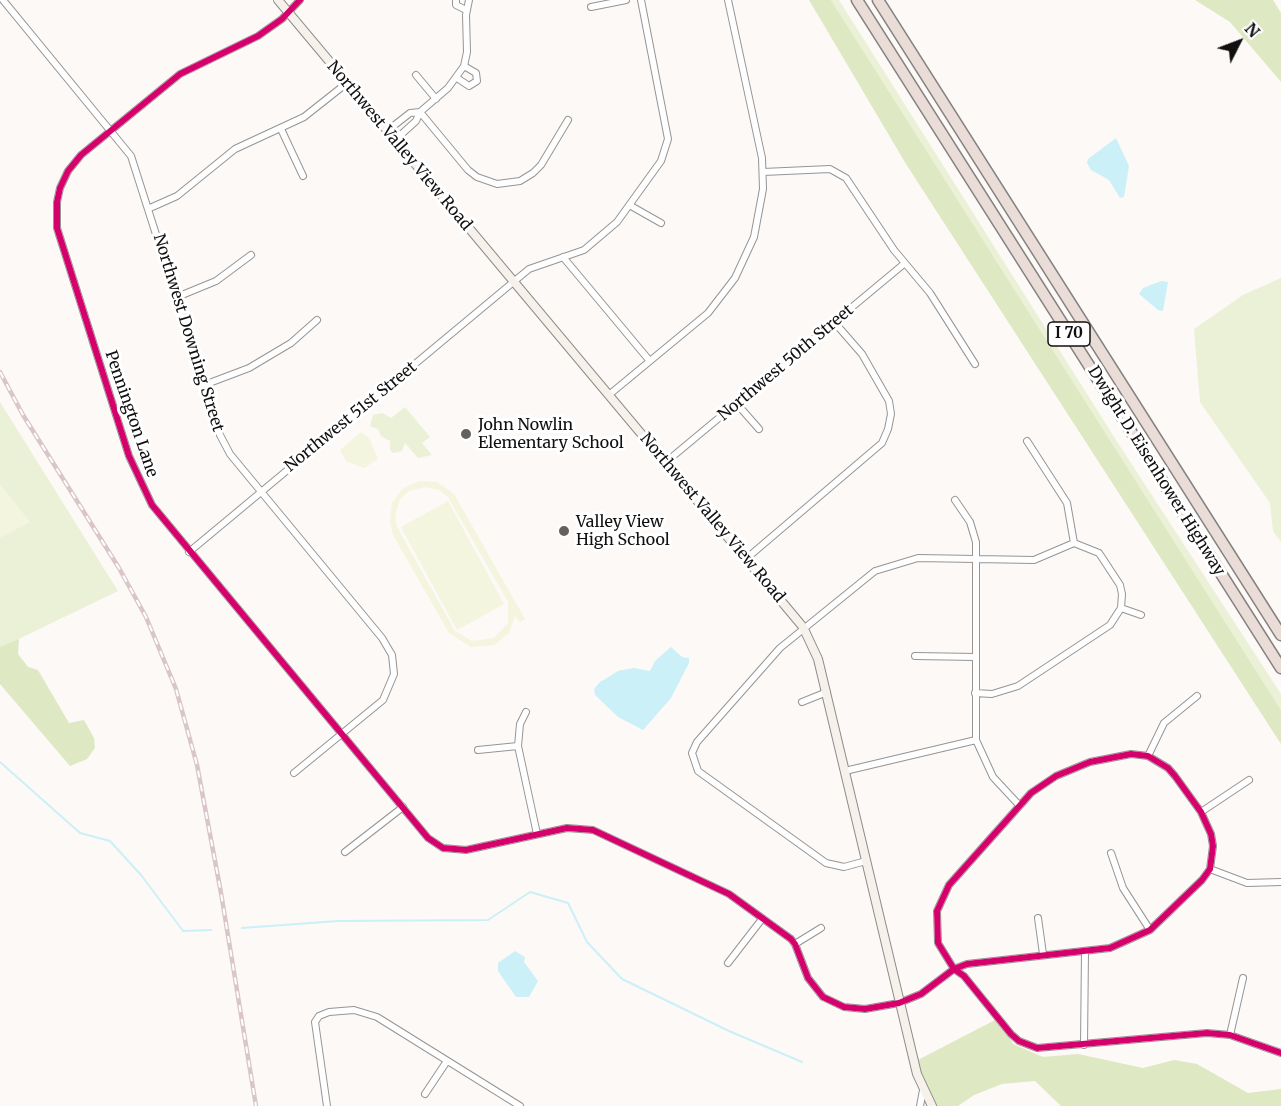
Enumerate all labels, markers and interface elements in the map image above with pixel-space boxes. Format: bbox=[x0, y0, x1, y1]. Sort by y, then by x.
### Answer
north arrow bbox=[1209, 12, 1269, 72]
text: N bbox=[1241, 19, 1264, 41]
street label: Northwest Valley View Road bbox=[322, 57, 476, 235]
street label: Northwest Downing Street bbox=[149, 232, 227, 434]
street label: Northwest 50th Street bbox=[714, 301, 858, 425]
road number: I 70 bbox=[1048, 322, 1090, 346]
street label: Pennington Lane bbox=[100, 348, 162, 480]
street label: Northwest 51st Street bbox=[281, 358, 421, 476]
street label: Dwight D. Eisenhower Highway bbox=[1083, 363, 1229, 579]
place label: John Nowlin Elementary School bbox=[478, 415, 624, 453]
marker: John Nowlin Elementary School bbox=[459, 427, 473, 441]
street label: Northwest Valley View Road bbox=[635, 429, 789, 607]
place label: Valley View High School bbox=[576, 512, 670, 550]
marker: Valley View High School bbox=[557, 524, 571, 538]

